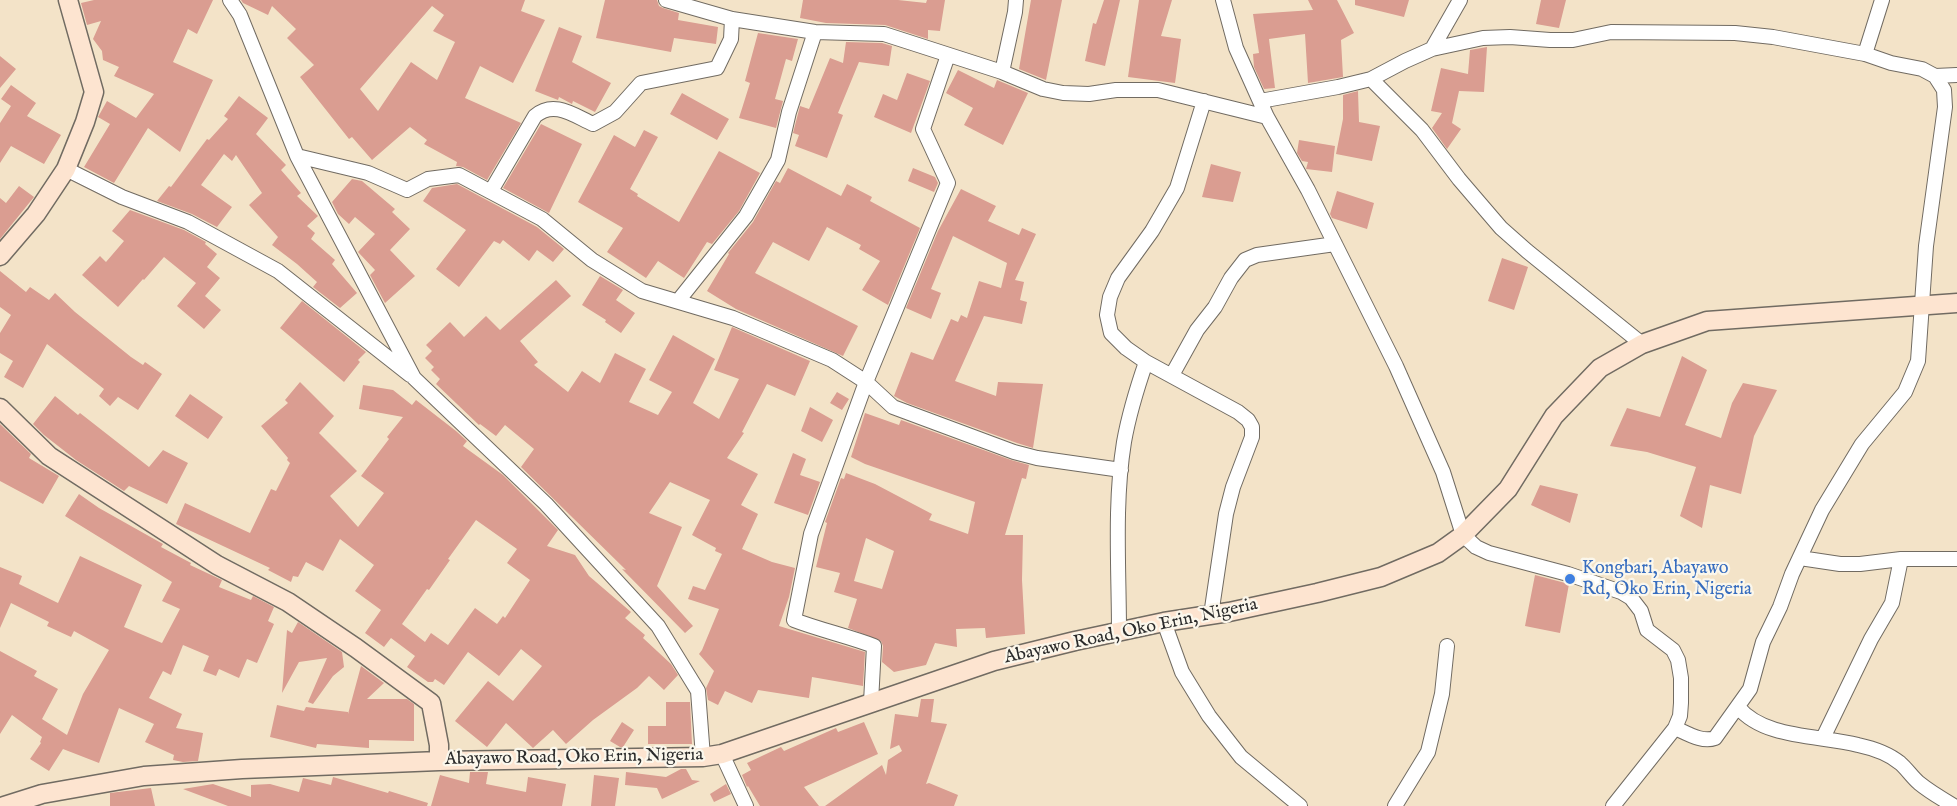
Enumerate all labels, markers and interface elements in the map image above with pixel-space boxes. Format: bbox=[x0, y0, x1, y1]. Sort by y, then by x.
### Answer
place label: Kongbari, Abayawo Rd, Oko Erin, Nigeria bbox=[1582, 558, 1752, 600]
marker: Kongbari, Abayawo Rd, Oko Erin, Nigeria bbox=[1563, 572, 1577, 586]
street label: Abayawo Road, Oko Erin, Nigeria bbox=[1002, 595, 1260, 669]
street label: Abayawo Road, Oko Erin, Nigeria bbox=[445, 745, 703, 771]

